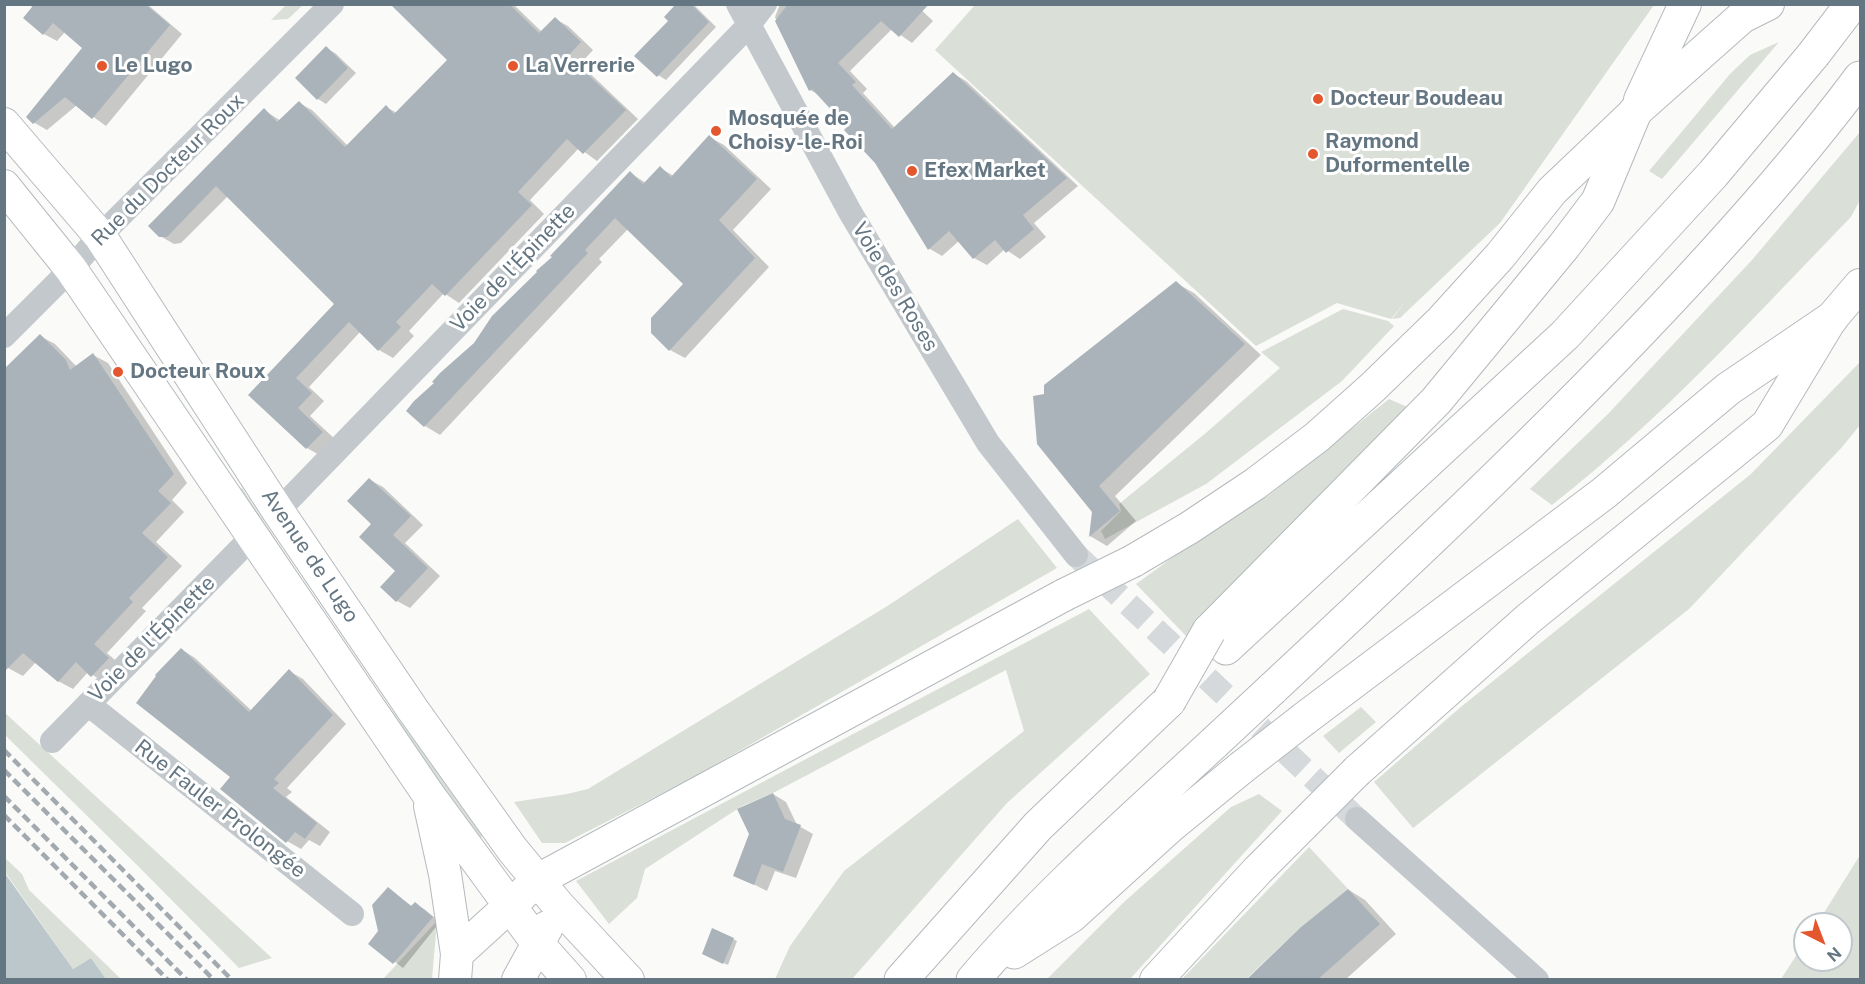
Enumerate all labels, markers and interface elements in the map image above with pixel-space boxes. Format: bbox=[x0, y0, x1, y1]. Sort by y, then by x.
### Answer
place label: Le Lugo bbox=[114, 53, 193, 79]
place label: La Verrerie bbox=[525, 53, 635, 79]
marker: Le Lugo bbox=[95, 59, 109, 73]
marker: La Verrerie bbox=[506, 59, 520, 73]
place label: Docteur Boudeau bbox=[1330, 86, 1503, 112]
street label: Rue du Docteur Roux bbox=[86, 88, 250, 252]
marker: Docteur Boudeau bbox=[1311, 92, 1325, 106]
place label: Mosquée de Choisy-le-Roi bbox=[728, 106, 863, 156]
marker: Mosquée de Choisy-le-Roi bbox=[709, 124, 723, 138]
place label: Raymond Duformentelle bbox=[1325, 129, 1470, 179]
marker: Raymond Duformentelle bbox=[1306, 147, 1320, 161]
place label: Efex Market bbox=[924, 158, 1046, 184]
marker: Efex Market bbox=[905, 164, 919, 178]
street label: Voie de l'Épinette bbox=[445, 199, 581, 337]
street label: Voie des Roses bbox=[847, 218, 943, 356]
place label: Docteur Roux bbox=[130, 359, 266, 385]
marker: Docteur Roux bbox=[111, 365, 125, 379]
street label: Avenue de Lugo bbox=[256, 484, 364, 628]
street label: Voie de l'Épinette bbox=[84, 571, 220, 707]
street label: Rue Fauler Prolongée bbox=[129, 734, 311, 884]
north arrow bbox=[1793, 912, 1853, 972]
text: N bbox=[1823, 943, 1845, 966]

